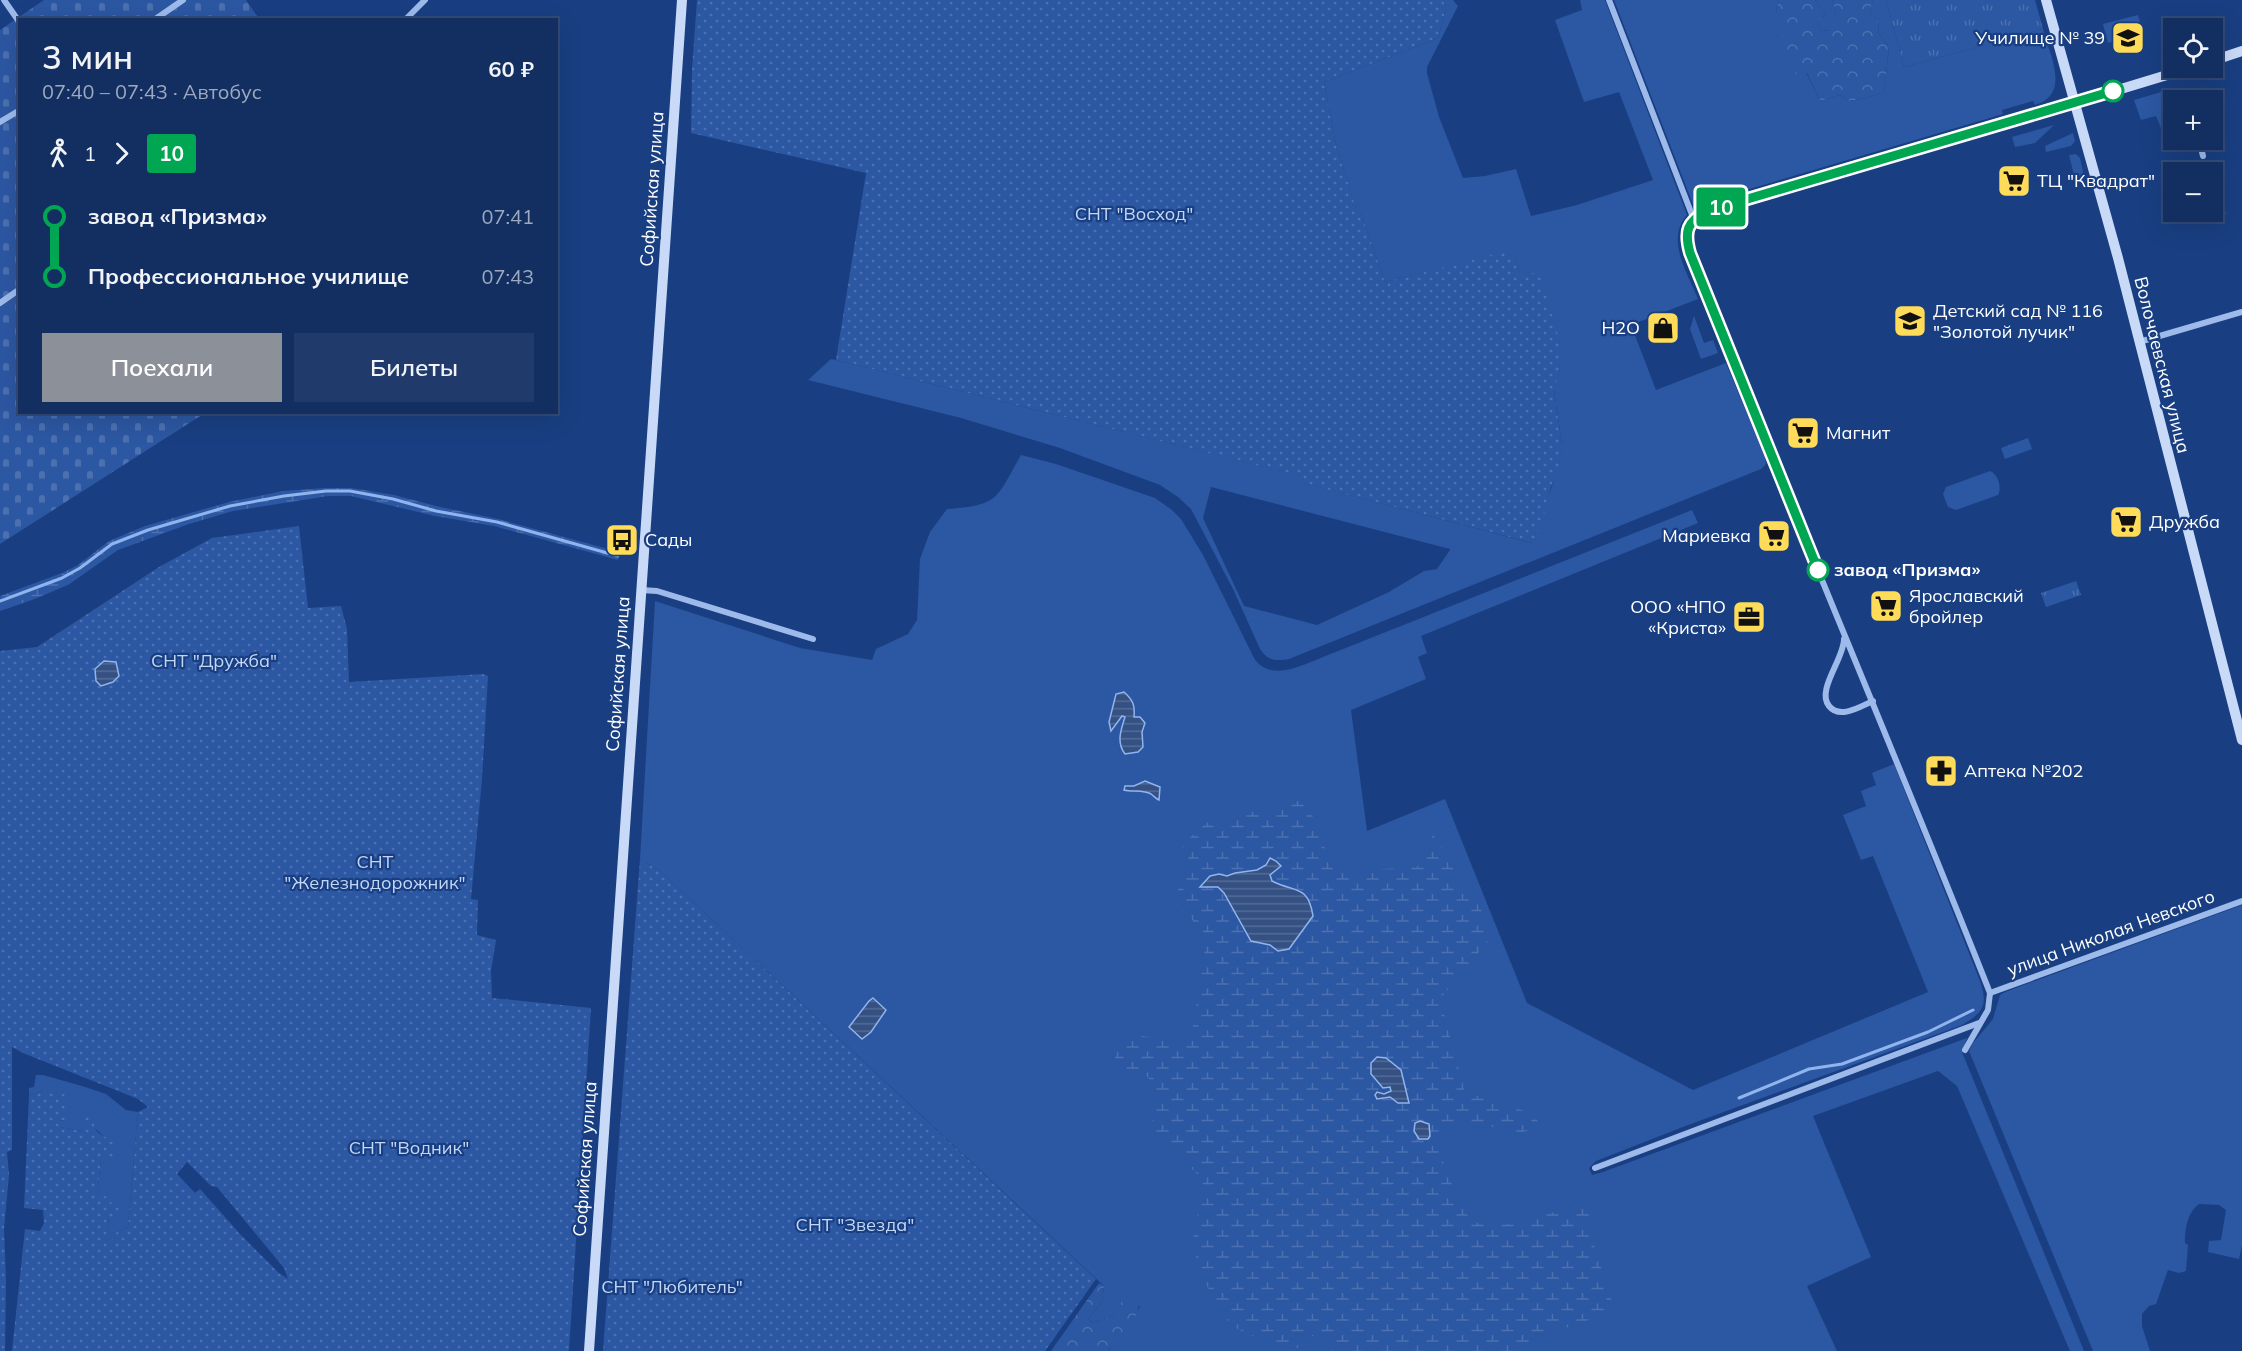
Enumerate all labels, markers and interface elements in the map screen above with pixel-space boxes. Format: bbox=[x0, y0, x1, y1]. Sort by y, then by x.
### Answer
map controls bbox=[2163, 18, 2223, 222]
button: locate bbox=[2163, 18, 2223, 78]
school or university icon: Училище № 39 bbox=[2110, 20, 2146, 56]
place label: Училище № 39 bbox=[1974, 26, 2105, 49]
text: 3 мин bbox=[42, 36, 133, 77]
text: 60 ₽ bbox=[488, 55, 534, 83]
text: 07:40 – 07:43 · Автобус bbox=[42, 79, 262, 104]
unlabelled marker bbox=[2102, 80, 2124, 102]
button: + bbox=[2163, 90, 2223, 150]
street label: Софийская улица bbox=[635, 111, 668, 267]
icon: walk bbox=[42, 137, 75, 170]
icon: forward bbox=[105, 137, 138, 170]
text: 10 bbox=[159, 140, 184, 166]
text: 1 bbox=[84, 141, 96, 166]
button: − bbox=[2163, 162, 2223, 222]
supermarket icon: ТЦ "Квадрат" bbox=[1996, 163, 2032, 199]
place label: ТЦ "Квадрат" bbox=[2037, 169, 2155, 192]
line badge: 10 bbox=[1694, 188, 1748, 226]
text: 10 bbox=[1708, 194, 1734, 220]
text: завод «Призма» bbox=[88, 202, 267, 230]
park label: СНТ "Восход" bbox=[1075, 202, 1193, 225]
text: 07:41 bbox=[481, 204, 534, 229]
text: Профессиональное училище bbox=[88, 262, 409, 290]
text: 07:43 bbox=[481, 264, 534, 289]
street label: Волочаевская улица bbox=[2129, 274, 2196, 456]
place label: Детский сад № 116 "Золотой лучик" bbox=[1933, 299, 2103, 343]
school or university icon: Детский сад № 116 "Золотой лучик" bbox=[1892, 303, 1928, 339]
shop icon: H2O bbox=[1645, 310, 1681, 346]
place label: H2O bbox=[1602, 316, 1640, 339]
button: Поехали bbox=[42, 333, 282, 402]
button: Билеты bbox=[294, 333, 534, 402]
supermarket icon: Магнит bbox=[1785, 415, 1821, 451]
place label: Магнит bbox=[1826, 421, 1891, 444]
supermarket icon: Дружба bbox=[2108, 504, 2144, 540]
place label: Дружба bbox=[2149, 510, 2220, 533]
supermarket icon: Мариевка bbox=[1756, 518, 1792, 554]
bus stop icon: Сады bbox=[604, 522, 640, 558]
place label: Мариевка bbox=[1662, 524, 1751, 547]
place label: Сады bbox=[645, 528, 692, 551]
place label: завод «Призма» bbox=[1834, 558, 1980, 581]
marker: завод «Призма» bbox=[1807, 559, 1829, 581]
place label: Ярославский бройлер bbox=[1909, 584, 2024, 628]
supermarket icon: Ярославский бройлер bbox=[1868, 588, 1904, 624]
place label: ООО «НПО «Криста» bbox=[1630, 595, 1726, 639]
street label: Софийская улица bbox=[601, 596, 634, 752]
office icon: ООО «НПО «Криста» bbox=[1731, 599, 1767, 635]
park label: СНТ "Дружба" bbox=[151, 649, 277, 672]
pharmacy icon: Аптека №202 bbox=[1923, 753, 1959, 789]
place label: Аптека №202 bbox=[1964, 759, 2083, 782]
park label: СНТ "Железнодорожник" bbox=[284, 850, 466, 894]
street label: улица Николая Невского bbox=[2004, 884, 2218, 981]
street label: Софийская улица bbox=[568, 1081, 601, 1237]
park label: СНТ "Водник" bbox=[349, 1136, 469, 1159]
park label: СНТ "Звезда" bbox=[796, 1213, 914, 1236]
park label: СНТ "Любитель" bbox=[601, 1275, 743, 1298]

